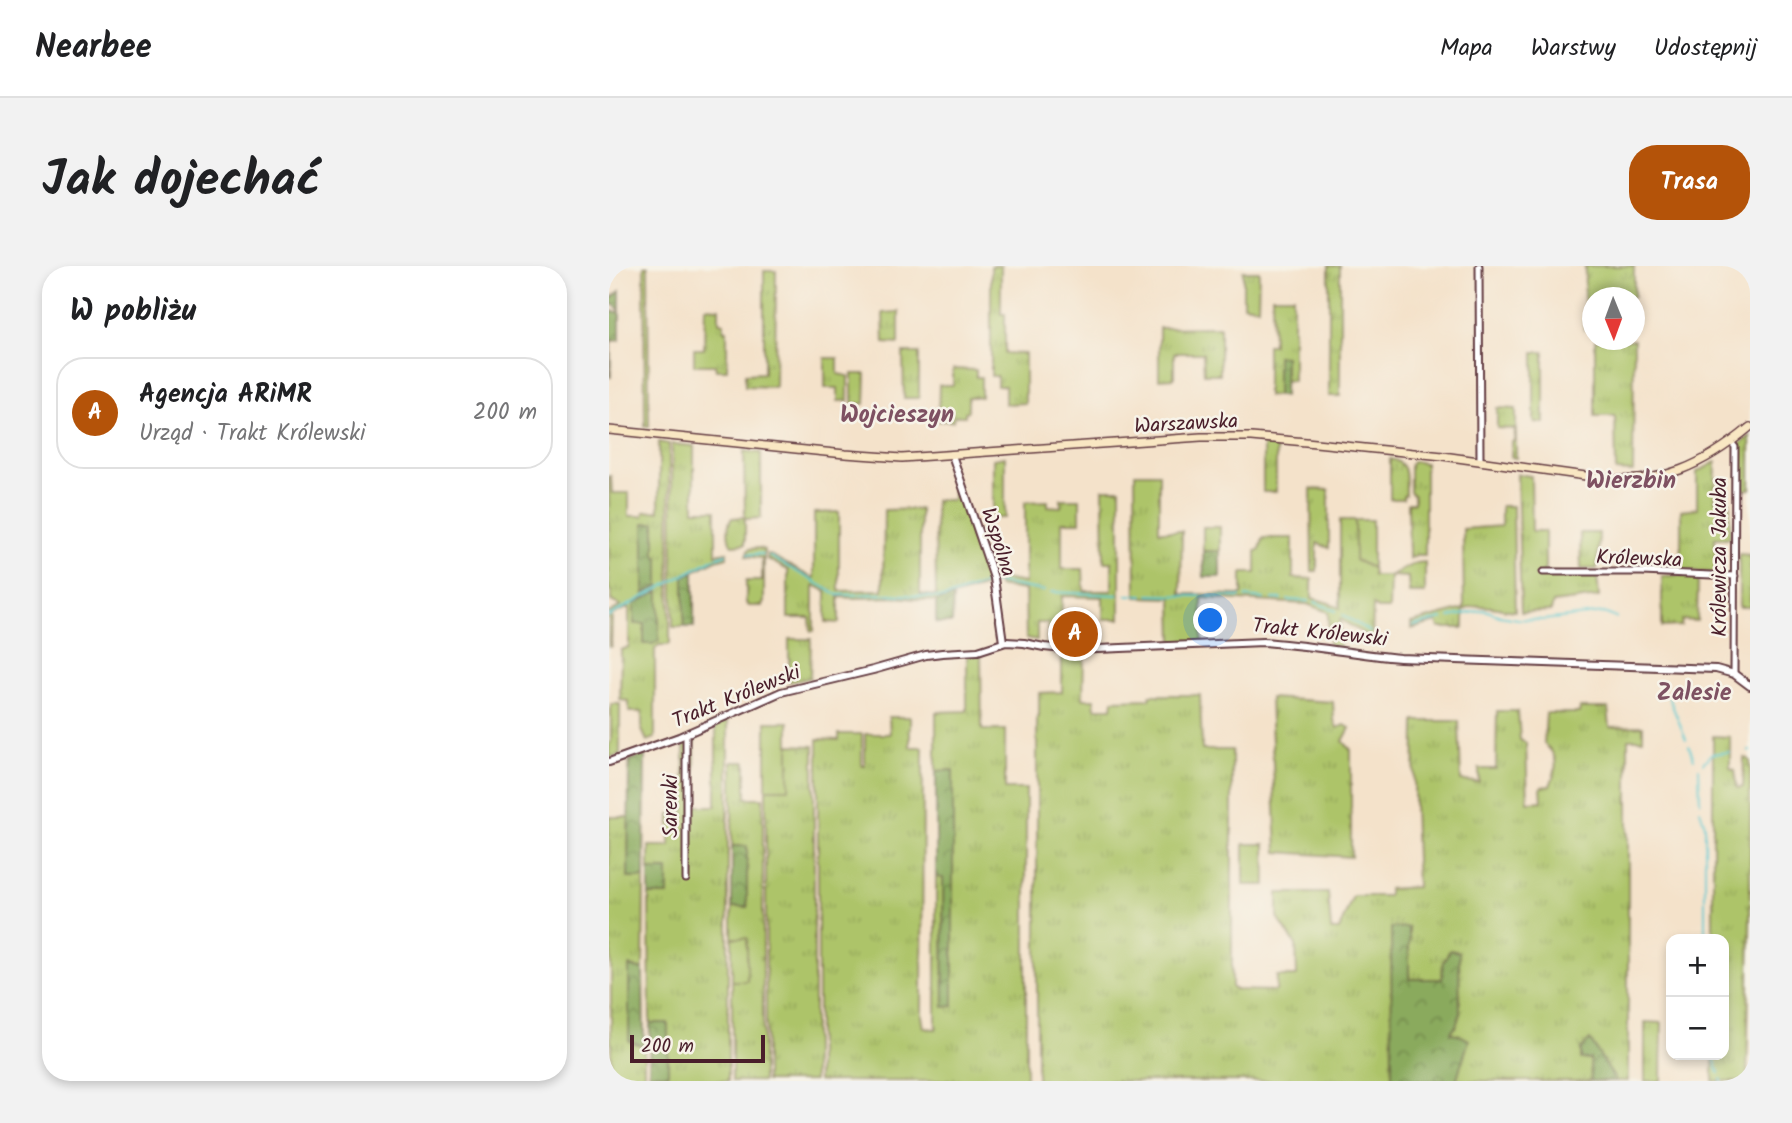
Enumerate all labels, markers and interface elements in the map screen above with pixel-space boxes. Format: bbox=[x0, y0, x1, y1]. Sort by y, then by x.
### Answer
text: Nearbee bbox=[35, 22, 152, 75]
text: Mapa bbox=[1440, 29, 1493, 68]
text: Warstwy bbox=[1531, 29, 1616, 68]
text: Udostępnij bbox=[1654, 29, 1757, 68]
text: Jak dojechać bbox=[42, 143, 320, 221]
button: Trasa bbox=[1629, 145, 1750, 220]
north arrow bbox=[1582, 287, 1645, 350]
text: W pobliżu bbox=[70, 288, 196, 336]
text: Agencja ARiMR bbox=[139, 374, 312, 416]
text: A bbox=[88, 395, 102, 431]
text: 200 m bbox=[473, 395, 537, 431]
district label: Wojcieszyn bbox=[840, 396, 954, 435]
street label: Warszawska bbox=[1133, 405, 1239, 444]
text: Urząd · Trakt Królewski bbox=[139, 416, 365, 452]
district label: Wierzbin bbox=[1586, 462, 1676, 501]
street label: Królewicza Jakuba bbox=[1704, 477, 1737, 637]
street label: Wspólna bbox=[971, 504, 1024, 581]
street label: Królewska bbox=[1595, 542, 1683, 577]
your location bbox=[1193, 603, 1227, 637]
pin: A bbox=[1052, 608, 1098, 660]
street label: Trakt Królewski bbox=[1251, 610, 1390, 657]
street label: Trakt Królewski bbox=[667, 656, 807, 738]
district label: Zalesie bbox=[1657, 674, 1732, 713]
street label: Sarenki bbox=[655, 773, 688, 838]
map controls bbox=[1666, 934, 1729, 1060]
button: + bbox=[1666, 934, 1729, 997]
button: − bbox=[1666, 997, 1729, 1060]
scale bar bbox=[630, 1032, 765, 1064]
text: 200 m bbox=[641, 1032, 694, 1062]

